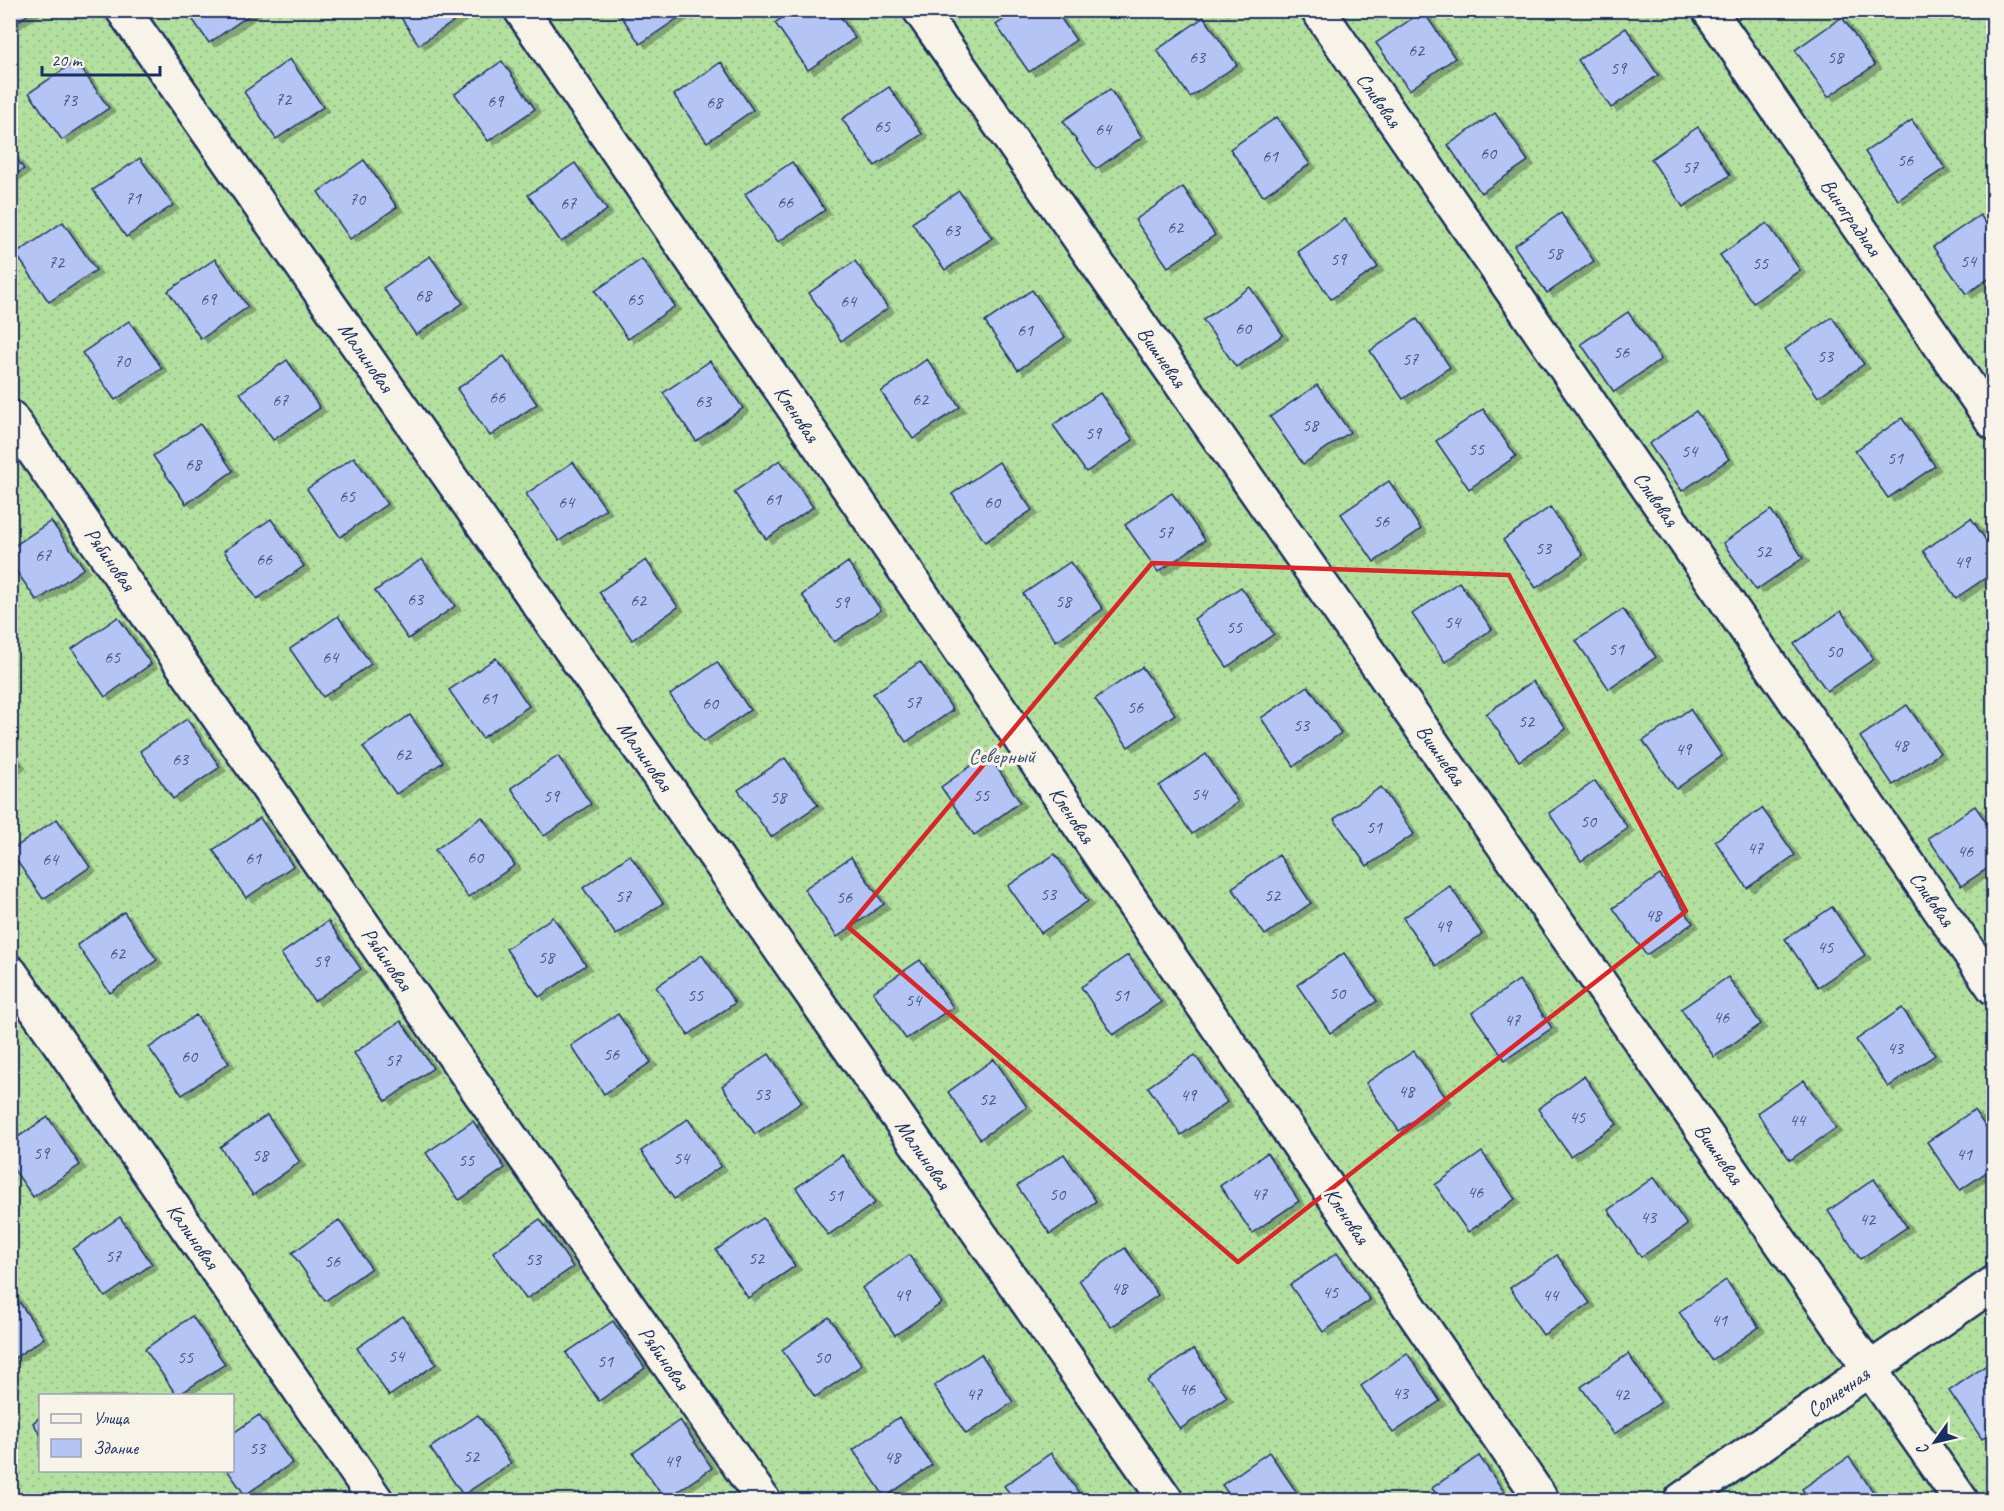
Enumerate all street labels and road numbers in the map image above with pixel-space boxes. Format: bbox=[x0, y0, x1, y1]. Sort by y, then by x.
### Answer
street label: Сливовая bbox=[1351, 67, 1408, 134]
street label: Виноградная bbox=[1815, 173, 1888, 262]
street label: Малиновая bbox=[333, 317, 400, 398]
street label: Вишневая bbox=[1132, 321, 1193, 394]
street label: Кленовая bbox=[769, 381, 826, 449]
street label: Сливовая bbox=[1628, 466, 1685, 533]
street label: Рябиновая bbox=[79, 522, 142, 597]
street label: Малиновая bbox=[612, 716, 679, 797]
street label: Вишневая bbox=[1411, 719, 1472, 792]
street label: Кленовая bbox=[1044, 782, 1101, 850]
street label: Сливовая bbox=[1904, 866, 1961, 933]
street label: Рябиновая bbox=[356, 922, 419, 997]
street label: Малиновая bbox=[890, 1114, 957, 1195]
street label: Вишневая bbox=[1689, 1118, 1750, 1191]
street label: Кленовая bbox=[1319, 1183, 1376, 1251]
street label: Калиновая bbox=[161, 1198, 226, 1275]
street label: Рябиновая bbox=[633, 1321, 696, 1396]
street label: Солнечная bbox=[1801, 1360, 1876, 1423]

